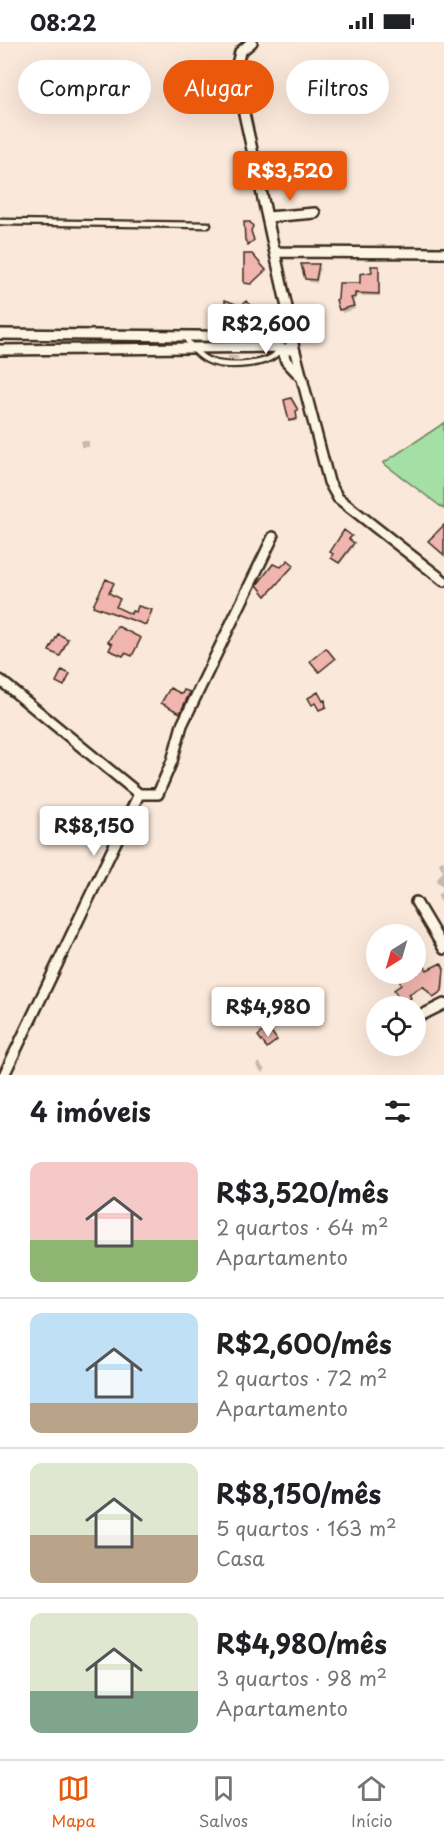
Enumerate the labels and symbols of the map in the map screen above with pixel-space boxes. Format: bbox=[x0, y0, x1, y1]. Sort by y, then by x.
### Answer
pin: R$3,520 bbox=[235, 151, 345, 202]
pin: R$2,600 bbox=[211, 304, 321, 355]
pin: R$8,150 bbox=[39, 806, 149, 857]
north arrow bbox=[366, 924, 426, 984]
pin: R$4,980 bbox=[213, 987, 323, 1038]

